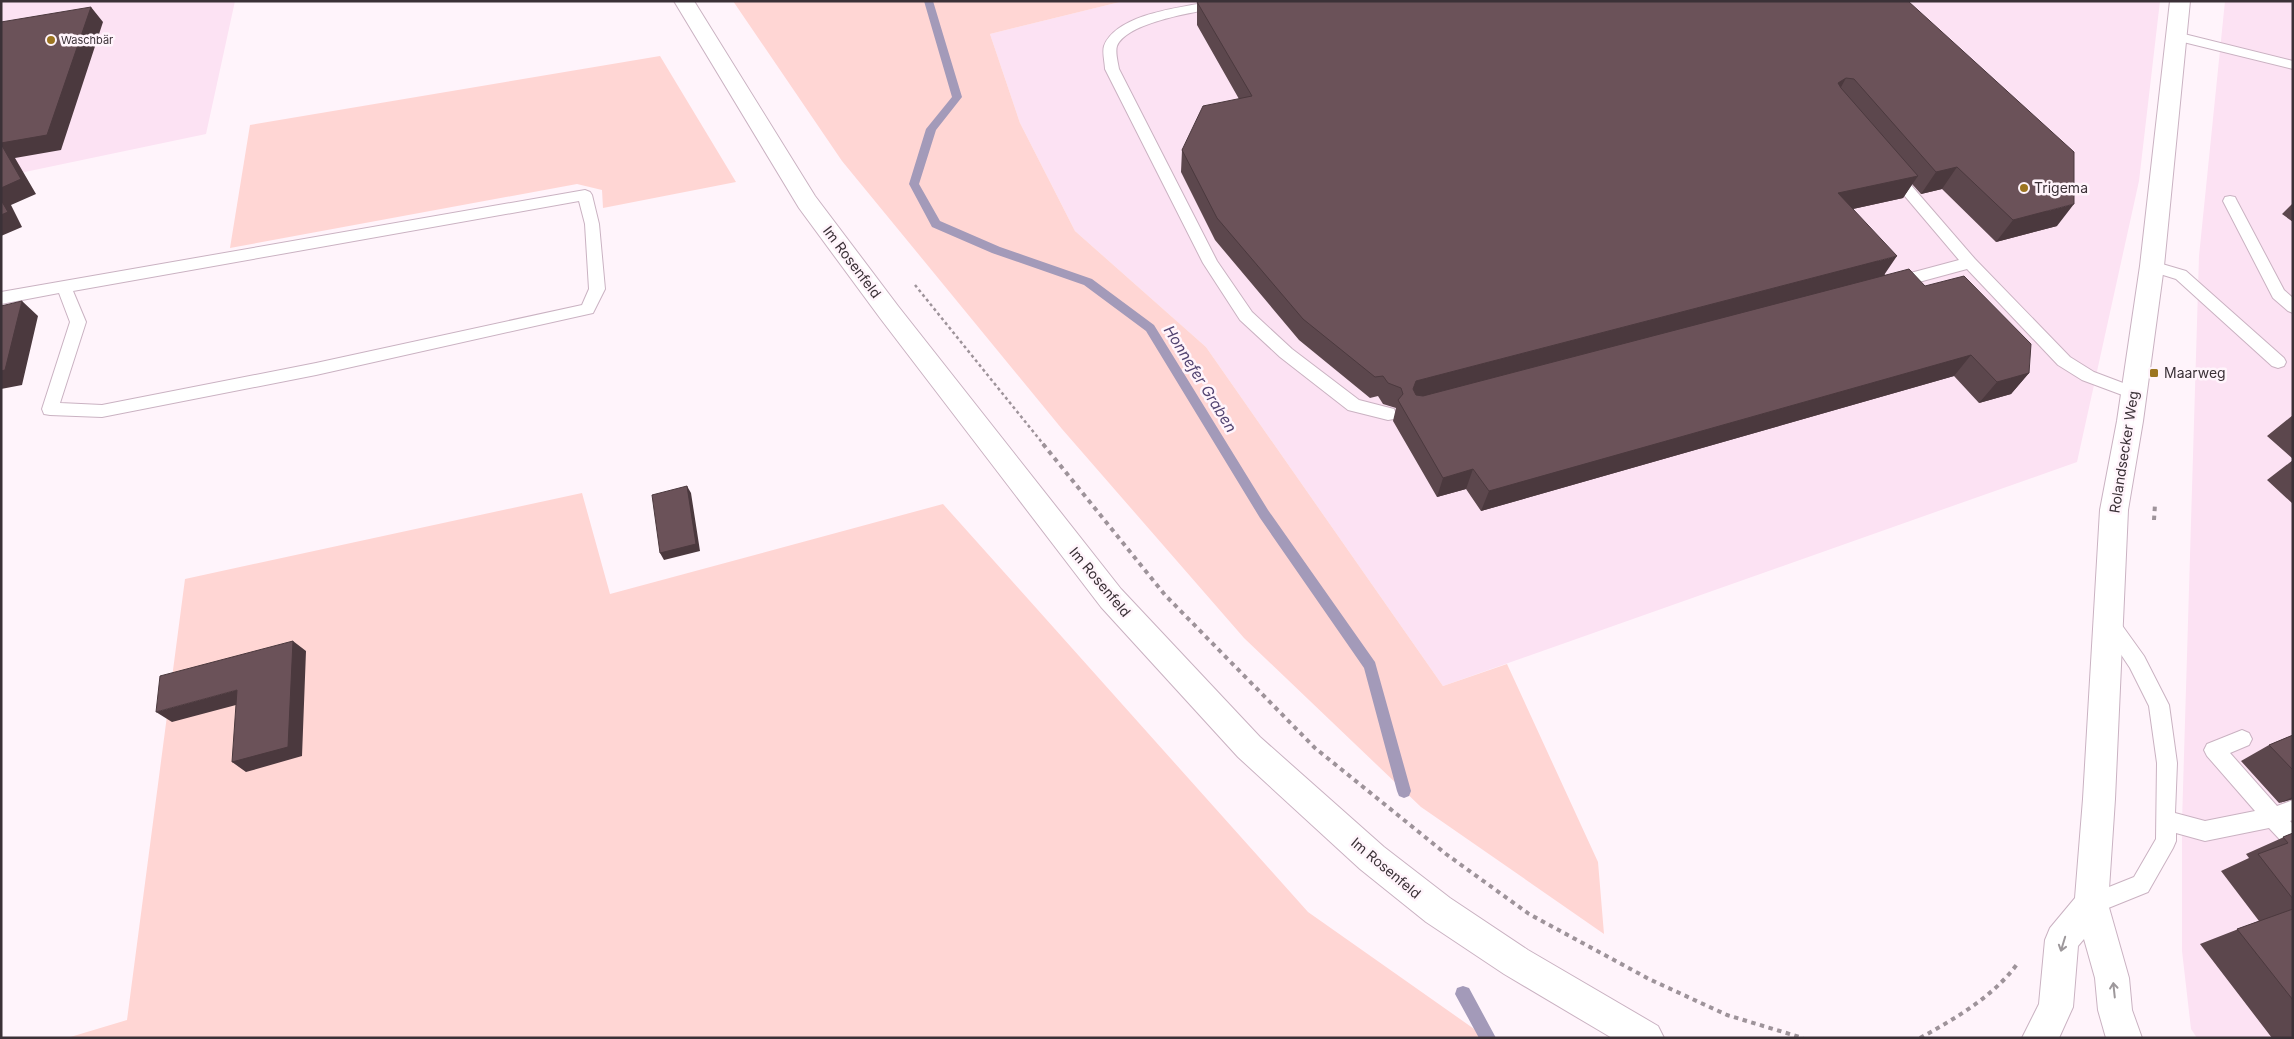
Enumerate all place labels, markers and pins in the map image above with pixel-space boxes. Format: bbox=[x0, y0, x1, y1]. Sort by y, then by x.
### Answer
place label: Waschbär bbox=[61, 33, 113, 47]
marker: Waschbär bbox=[45, 34, 57, 46]
place label: Trigema bbox=[2034, 179, 2088, 196]
marker: Trigema bbox=[2018, 182, 2030, 194]
place label: Maarweg bbox=[2164, 364, 2226, 381]
marker: Maarweg bbox=[2148, 367, 2160, 379]

